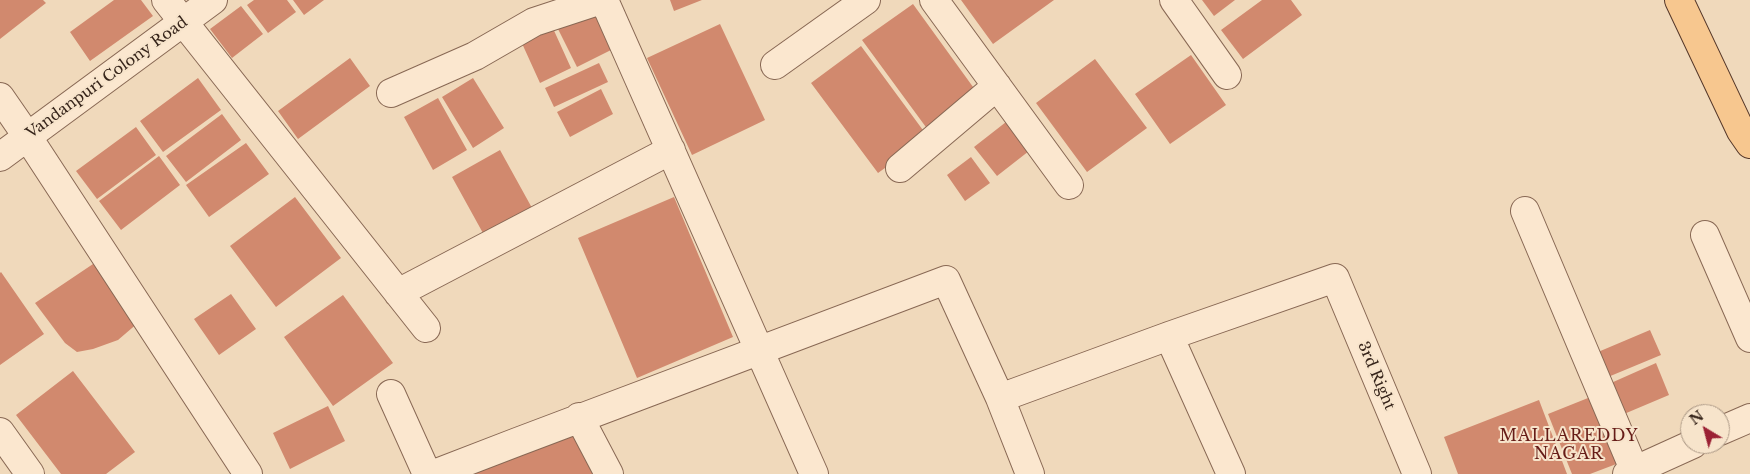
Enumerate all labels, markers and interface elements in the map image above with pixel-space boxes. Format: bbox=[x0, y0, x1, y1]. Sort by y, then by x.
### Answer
street label: Vandanpuri Colony Road bbox=[23, 13, 191, 143]
street label: 3rd Right bbox=[1354, 339, 1398, 413]
north arrow bbox=[1680, 404, 1730, 454]
text: N bbox=[1686, 407, 1707, 429]
district label: MALLAREDDY NAGAR bbox=[1498, 426, 1640, 464]

